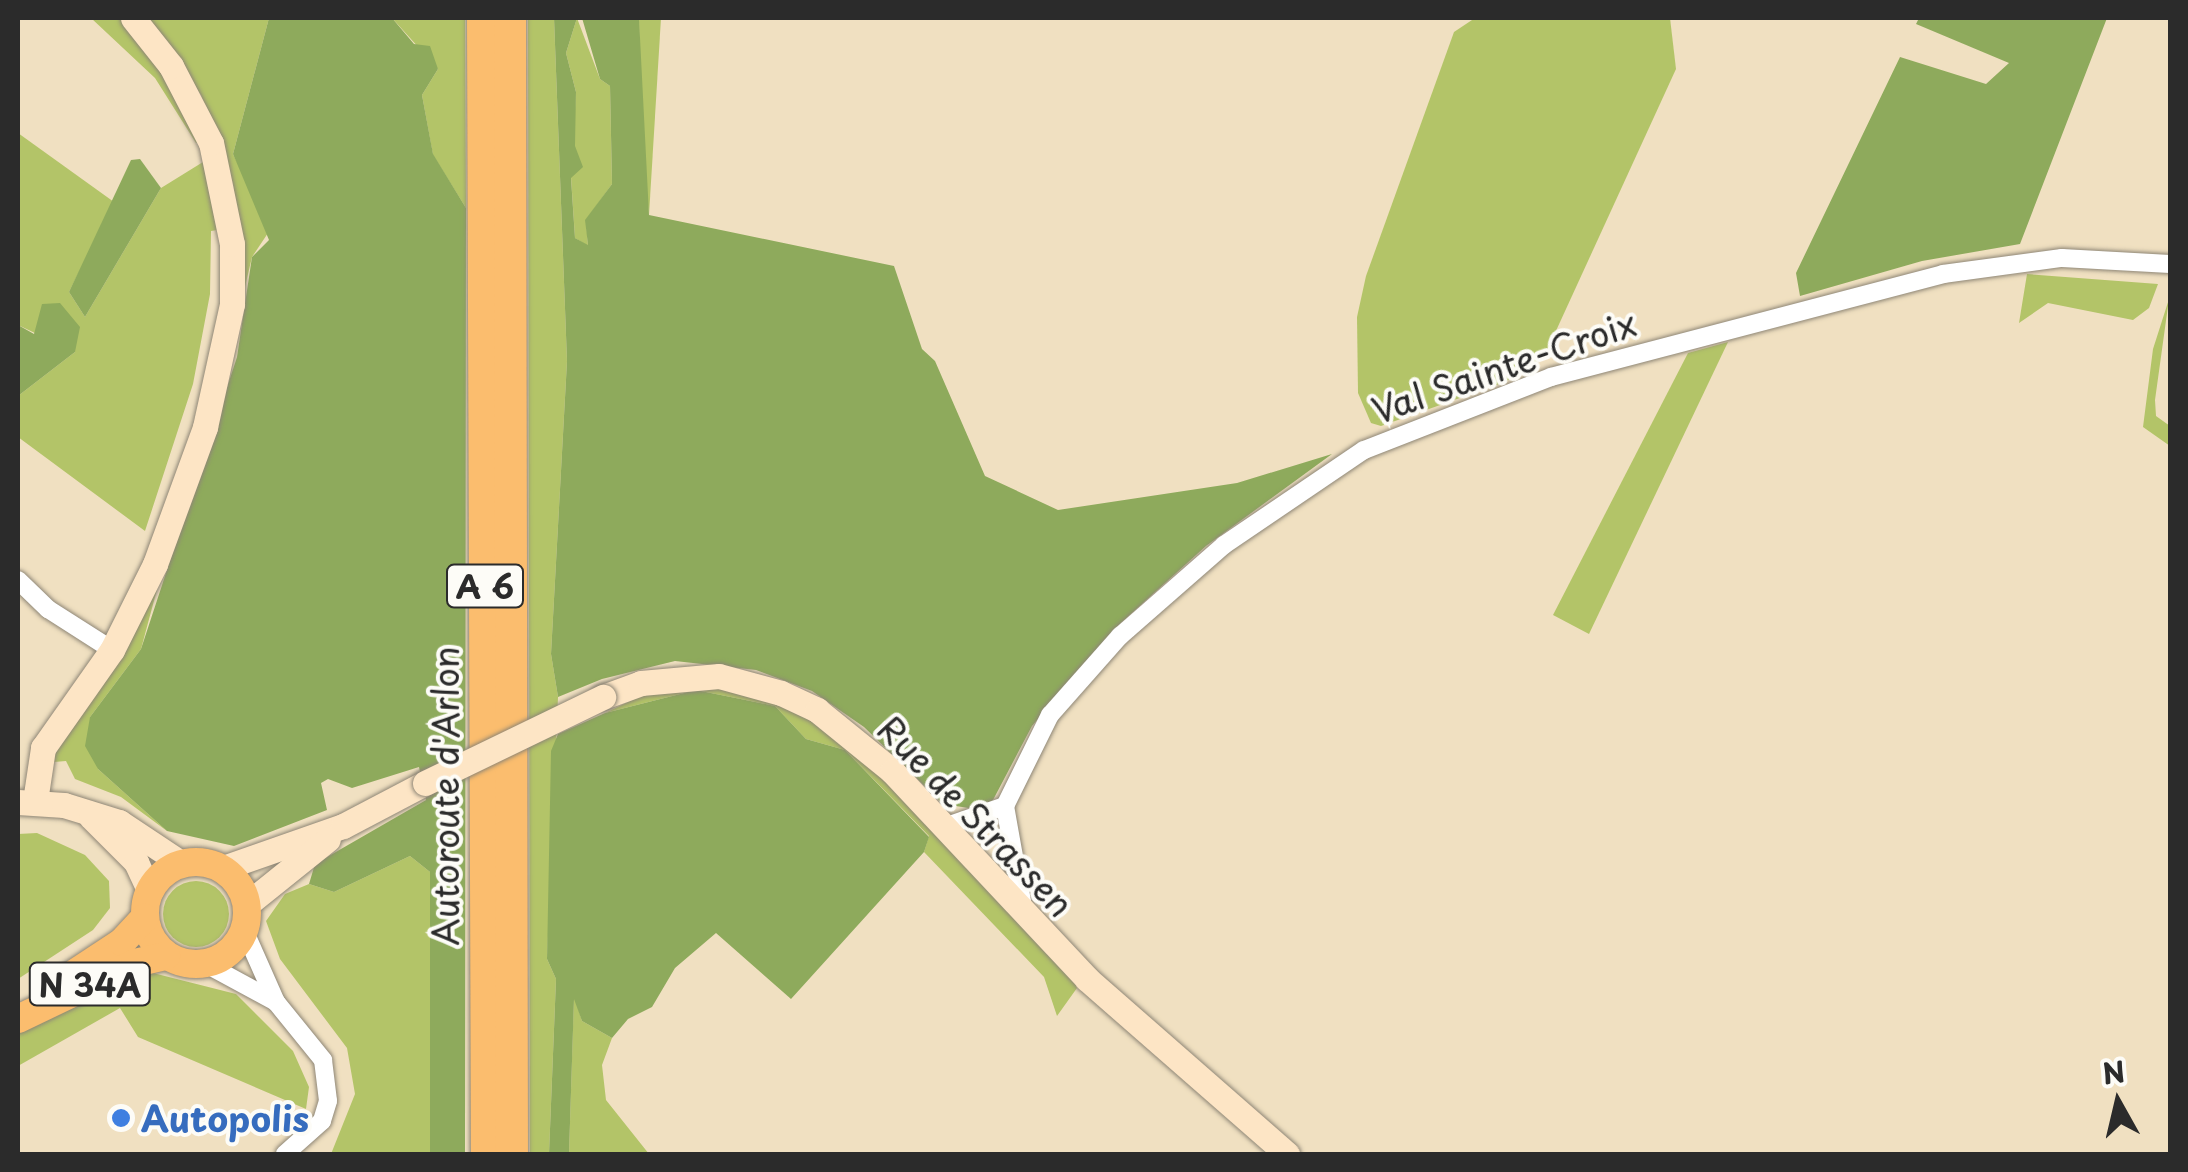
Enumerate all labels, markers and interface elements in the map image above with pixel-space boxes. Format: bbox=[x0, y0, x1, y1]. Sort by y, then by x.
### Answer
street label: Val Sainte-Croix bbox=[1366, 301, 1642, 431]
road number: A 6 bbox=[445, 559, 525, 613]
street label: Autoroute d'Arlon bbox=[424, 645, 466, 947]
street label: Rue de Strassen bbox=[867, 704, 1085, 928]
road number: N 34A bbox=[28, 957, 152, 1011]
text: N bbox=[2100, 1049, 2128, 1095]
north arrow bbox=[2068, 1052, 2168, 1152]
place label: Autopolis bbox=[141, 1097, 309, 1139]
marker: Autopolis bbox=[110, 1107, 132, 1129]

